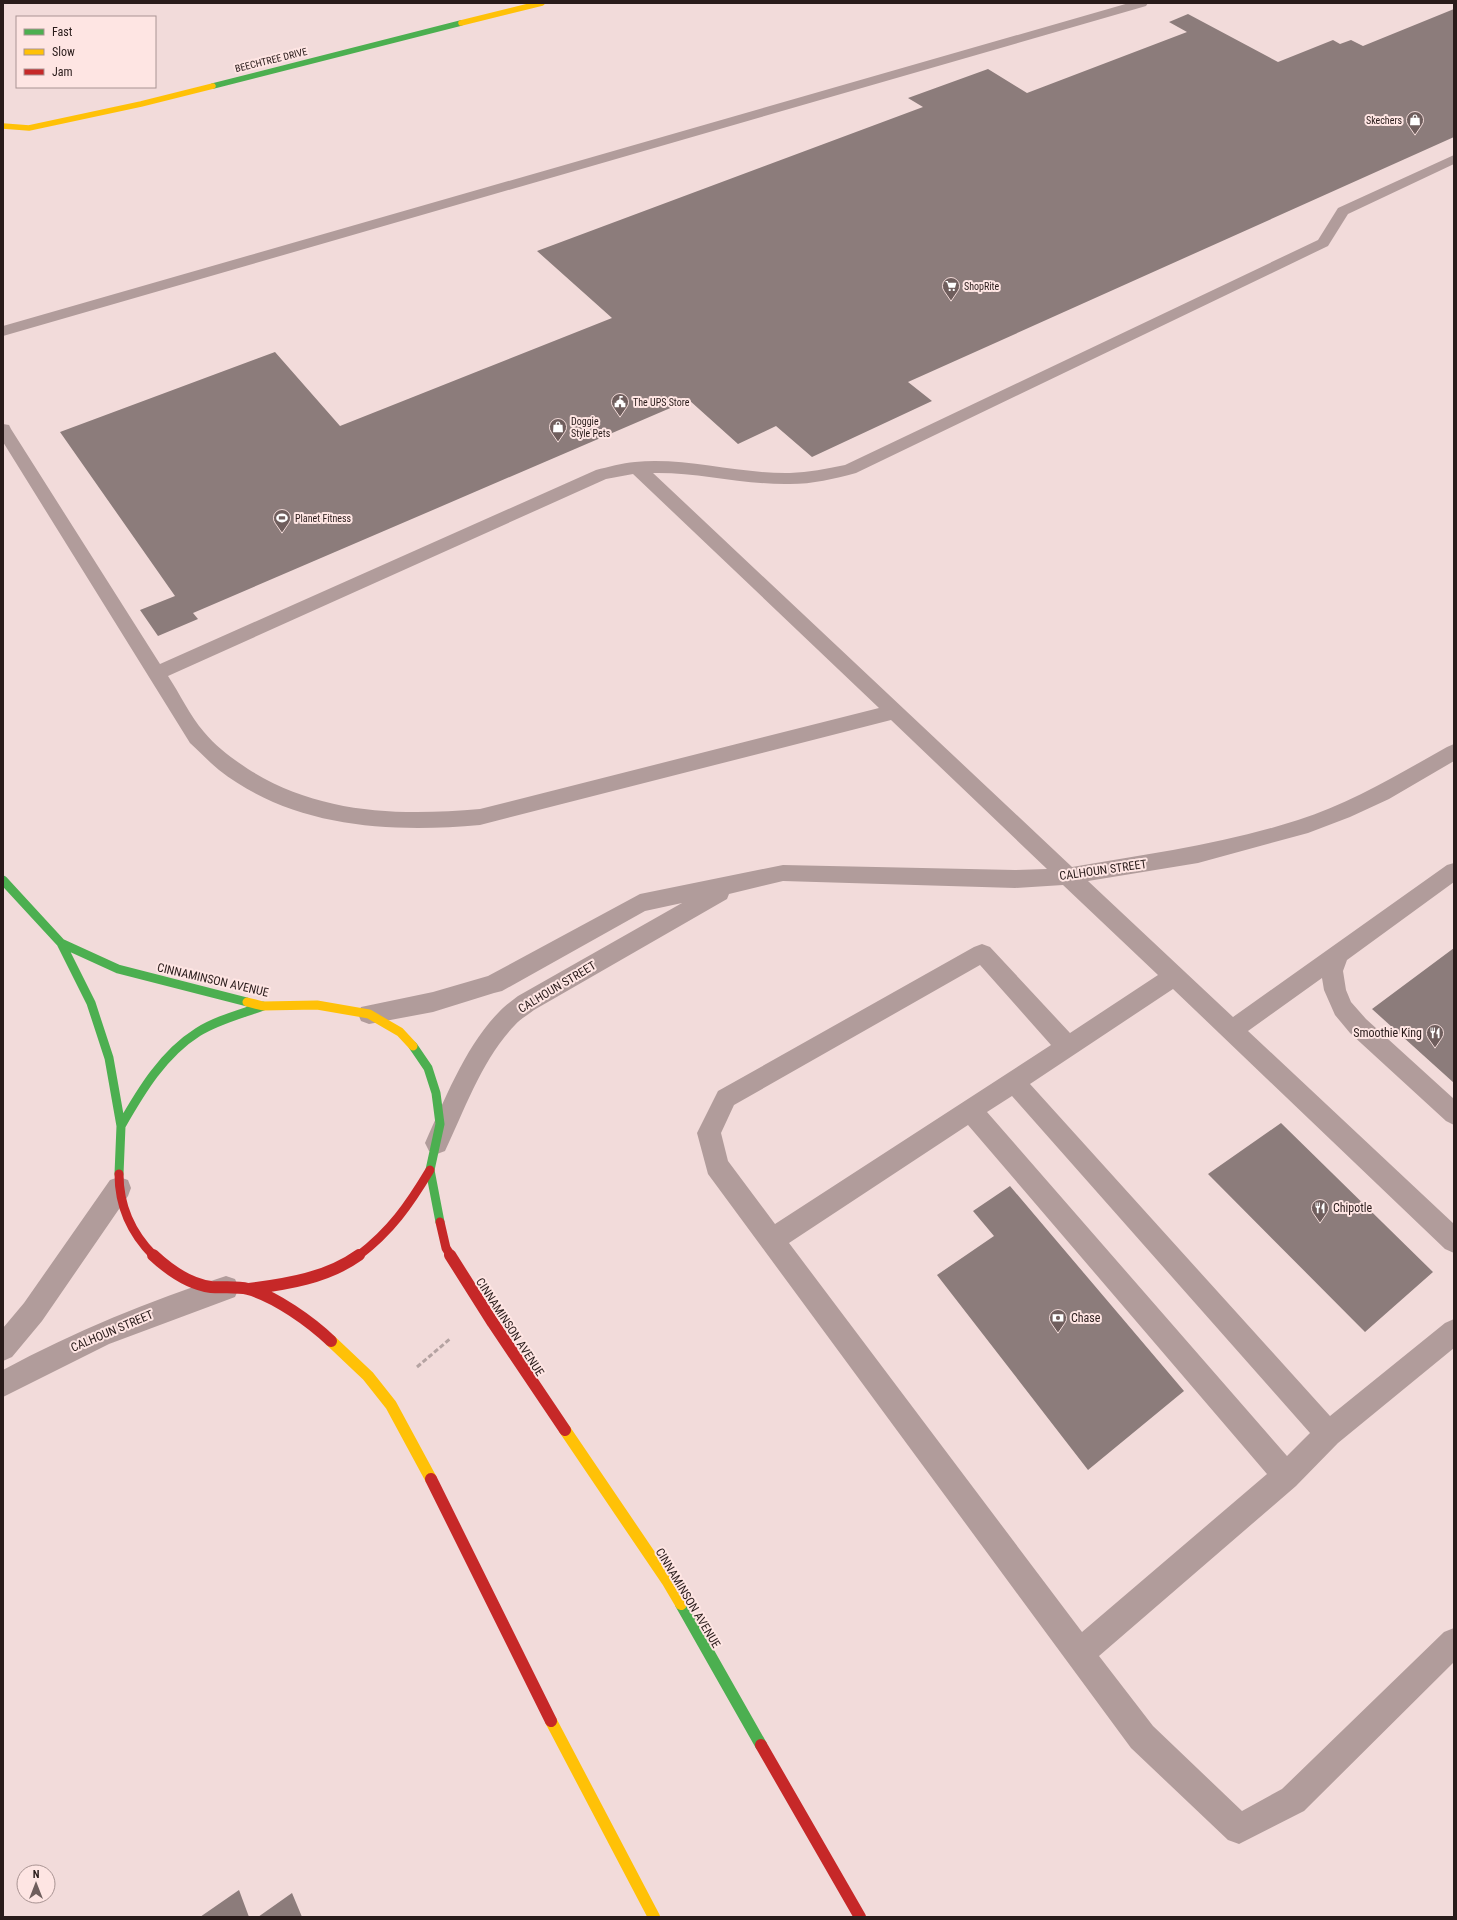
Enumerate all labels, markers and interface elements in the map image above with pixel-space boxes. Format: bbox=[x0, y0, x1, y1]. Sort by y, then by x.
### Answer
legend bbox=[16, 16, 156, 88]
text: Fast bbox=[52, 25, 73, 39]
text: Slow bbox=[52, 45, 75, 59]
street label: BEECHTREE DRIVE bbox=[234, 46, 308, 74]
text: Jam bbox=[52, 65, 73, 79]
shop icon: Skechers bbox=[1405, 110, 1425, 135]
place label: Skechers bbox=[1366, 115, 1402, 126]
supermarket icon: ShopRite bbox=[941, 276, 961, 301]
place label: ShopRite bbox=[964, 281, 1000, 292]
public building icon: The UPS Store bbox=[610, 392, 630, 417]
place label: The UPS Store bbox=[633, 397, 690, 408]
place label: Doggie Style Pets bbox=[571, 416, 611, 439]
shop icon: Doggie Style Pets bbox=[548, 417, 568, 442]
sports icon: Planet Fitness bbox=[272, 508, 292, 533]
place label: Planet Fitness bbox=[295, 513, 352, 524]
street label: CALHOUN STREET bbox=[1058, 857, 1148, 883]
street label: CALHOUN STREET bbox=[516, 958, 598, 1016]
street label: CINNAMINSON AVENUE bbox=[156, 960, 270, 1000]
restaurant icon: Smoothie King bbox=[1425, 1023, 1445, 1048]
place label: Smoothie King bbox=[1353, 1026, 1422, 1040]
restaurant icon: Chipotle bbox=[1310, 1198, 1330, 1223]
place label: Chipotle bbox=[1333, 1201, 1373, 1215]
street label: CINNAMINSON AVENUE bbox=[473, 1275, 547, 1379]
street label: CALHOUN STREET bbox=[69, 1307, 155, 1355]
bank icon: Chase bbox=[1048, 1308, 1068, 1333]
place label: Chase bbox=[1071, 1311, 1101, 1325]
street label: CINNAMINSON AVENUE bbox=[653, 1546, 723, 1651]
north arrow bbox=[16, 1864, 56, 1904]
text: N bbox=[33, 1868, 40, 1881]

